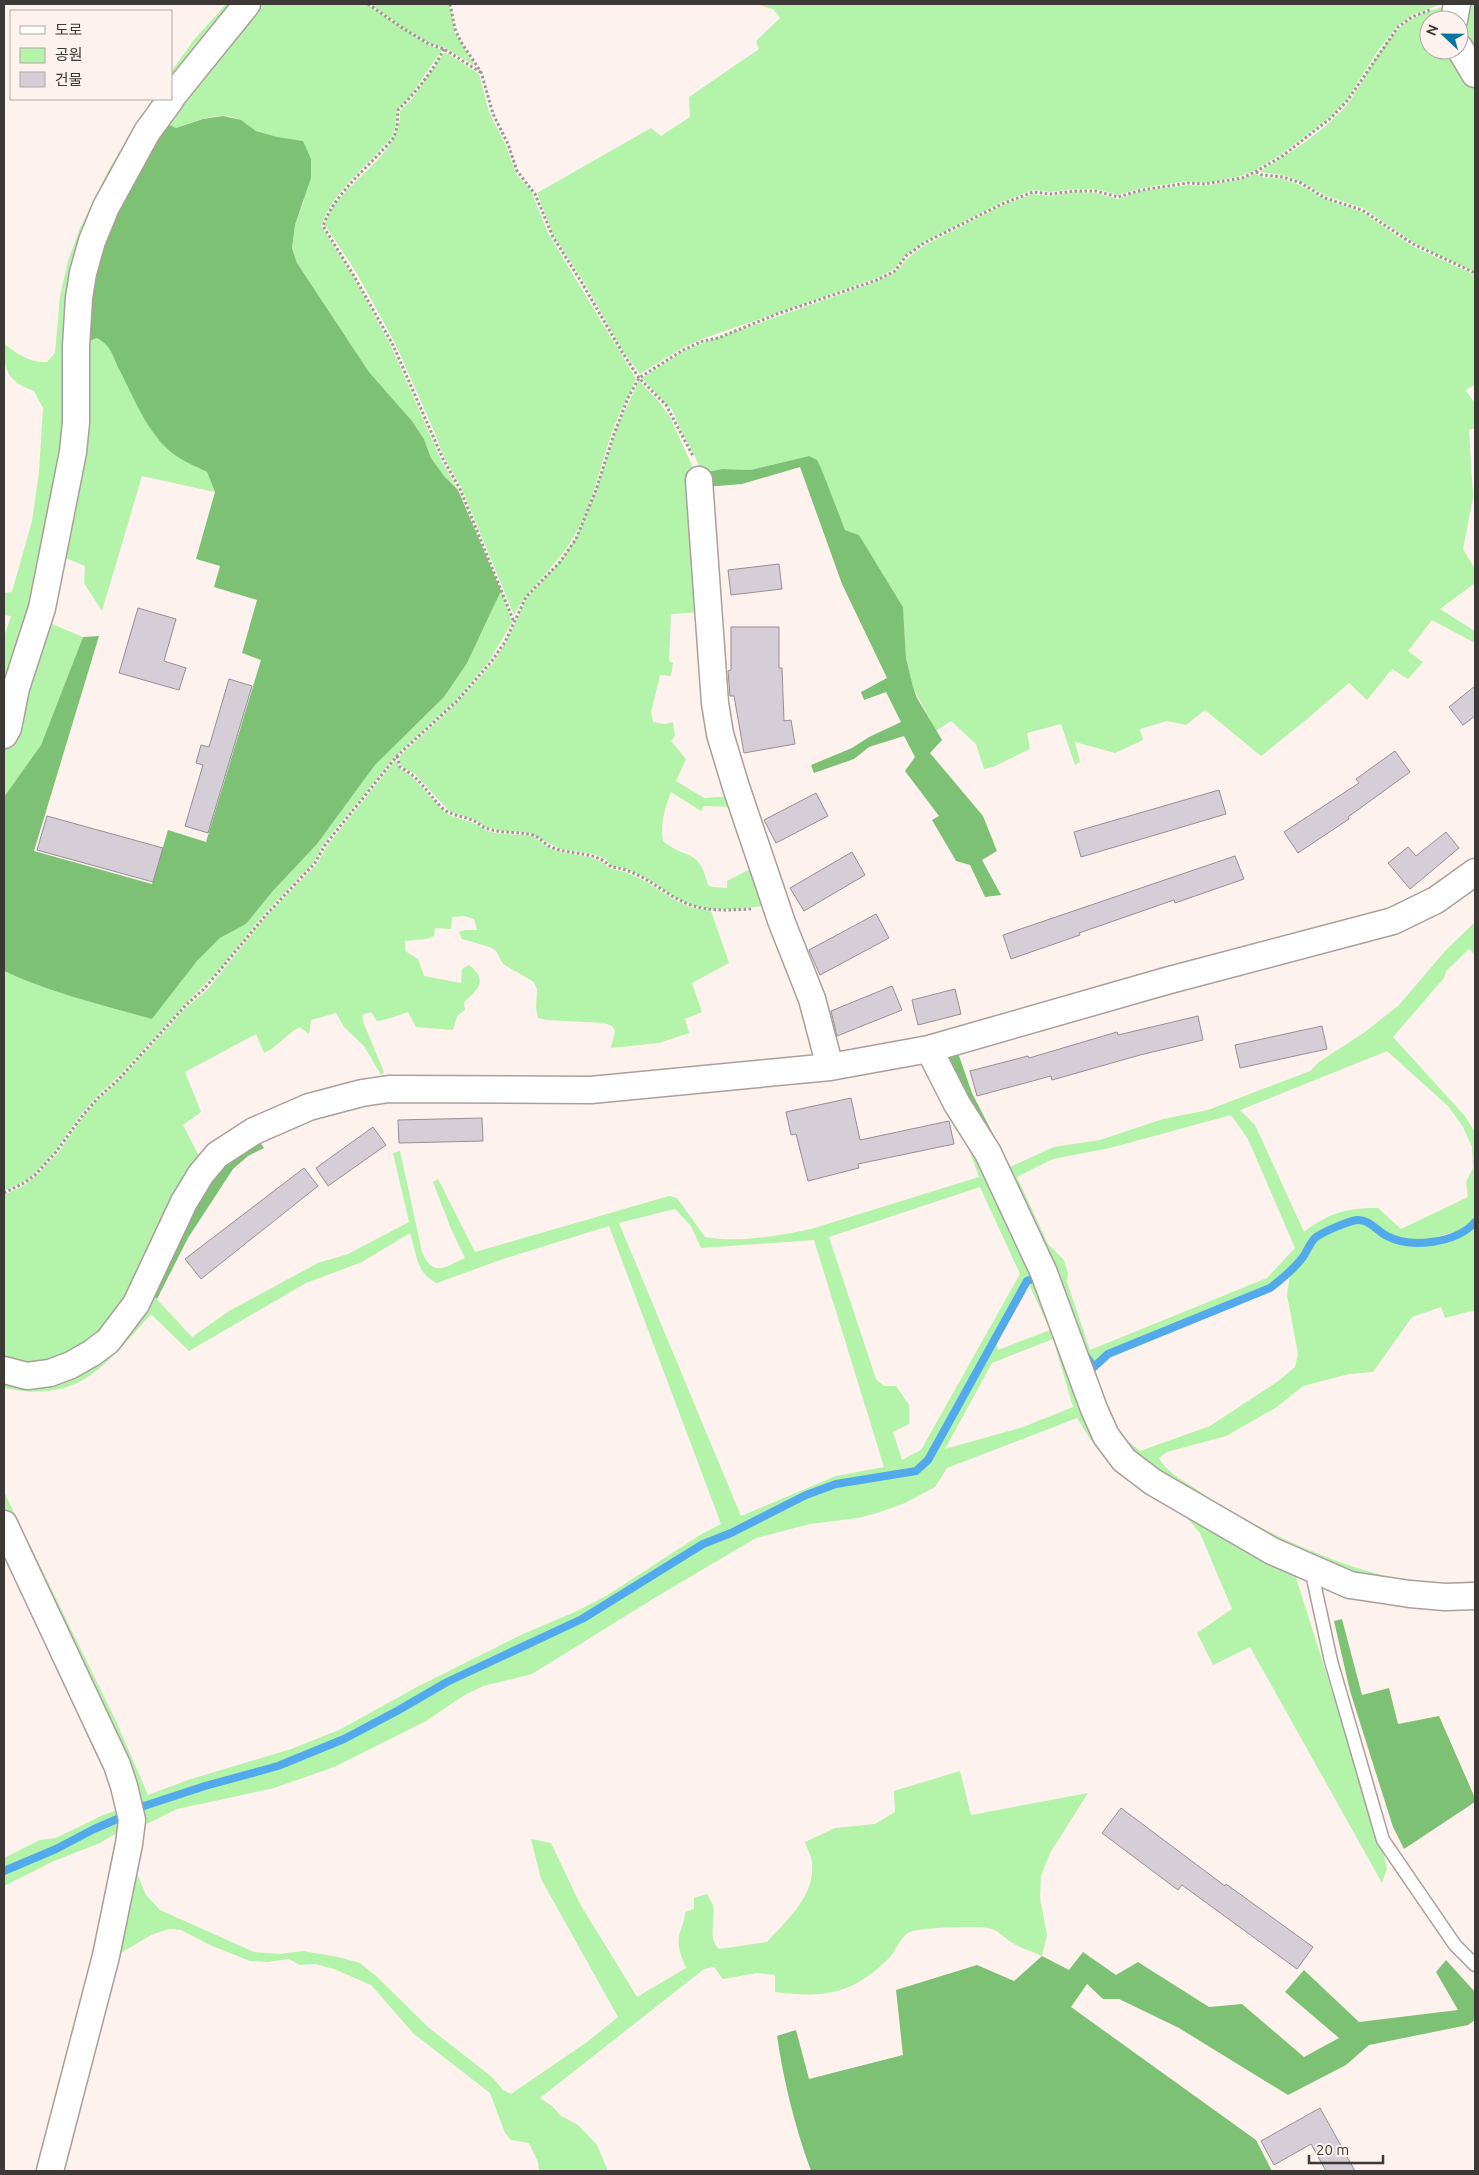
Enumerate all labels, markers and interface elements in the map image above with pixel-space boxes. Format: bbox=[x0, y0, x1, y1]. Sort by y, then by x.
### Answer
legend bbox=[10, 10, 172, 100]
north arrow bbox=[1419, 10, 1469, 60]
text: 도로 bbox=[55, 21, 83, 38]
text: N bbox=[1423, 22, 1441, 38]
text: 공원 bbox=[55, 46, 83, 63]
text: 건물 bbox=[55, 71, 83, 88]
scale bar bbox=[1309, 2132, 1383, 2164]
text: 20 m bbox=[1316, 2141, 1349, 2158]

